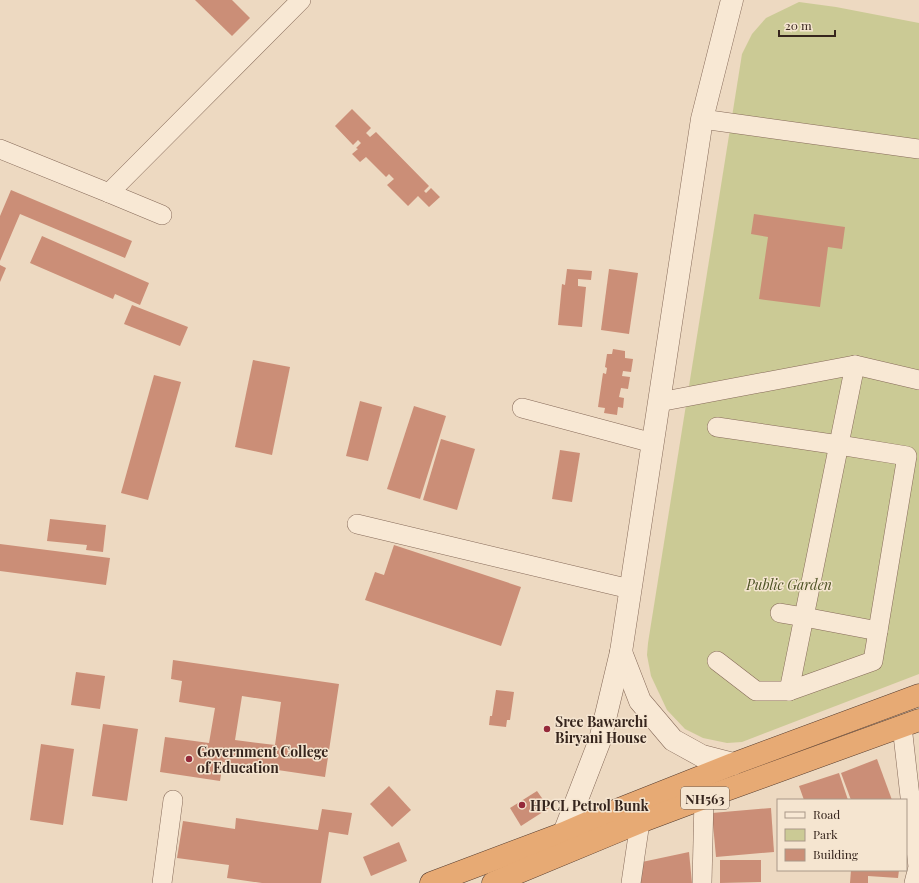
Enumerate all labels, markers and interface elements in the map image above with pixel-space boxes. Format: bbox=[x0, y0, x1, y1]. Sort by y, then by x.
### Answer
scale bar bbox=[779, 12, 835, 38]
text: 20 m bbox=[785, 17, 812, 33]
park label: Public Garden bbox=[745, 575, 832, 594]
place label: Sree Bawarchi Biryani House bbox=[555, 712, 648, 747]
marker: Sree Bawarchi Biryani House bbox=[542, 724, 552, 734]
place label: Government College of Education bbox=[197, 742, 328, 777]
marker: Government College of Education bbox=[184, 754, 194, 764]
road number: NH563 bbox=[681, 787, 729, 809]
place label: HPCL Petrol Bunk bbox=[530, 796, 650, 815]
legend bbox=[777, 799, 907, 871]
marker: HPCL Petrol Bunk bbox=[517, 800, 527, 810]
text: Road bbox=[813, 806, 840, 822]
text: Park bbox=[813, 826, 838, 842]
text: Building bbox=[813, 846, 859, 862]

